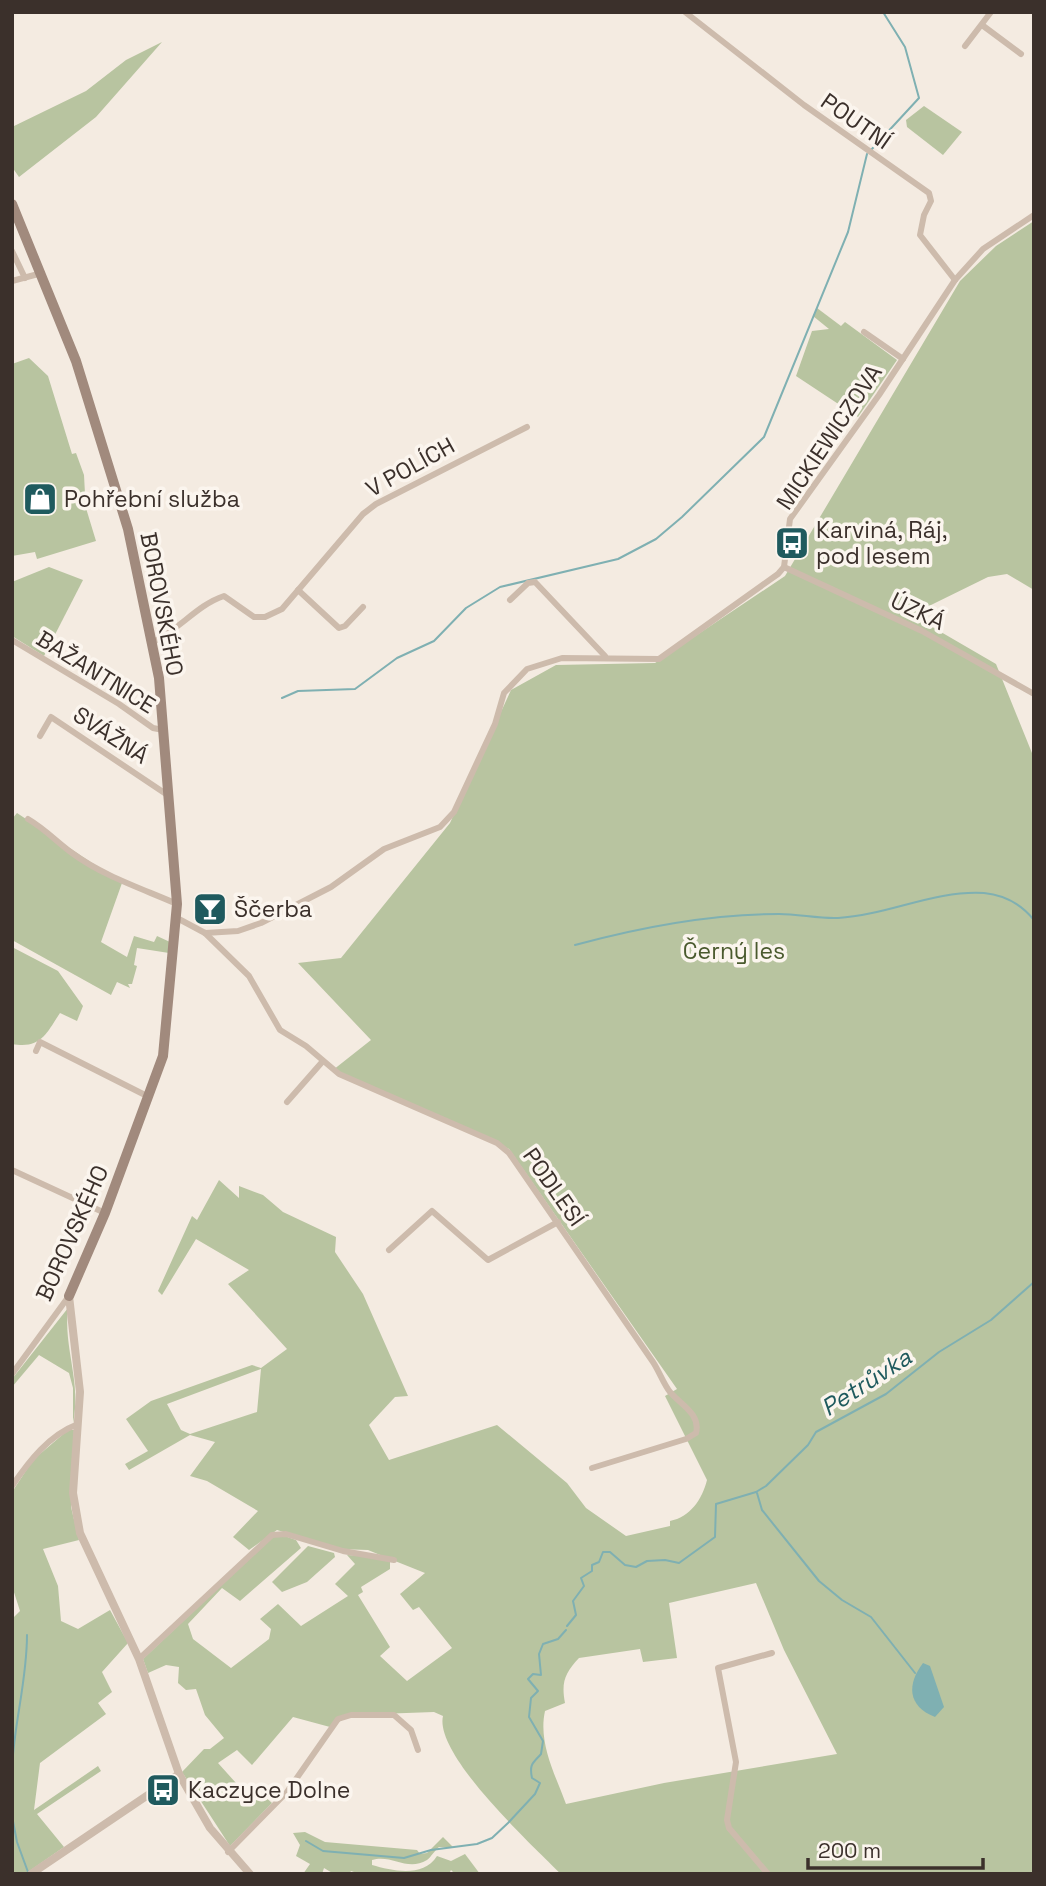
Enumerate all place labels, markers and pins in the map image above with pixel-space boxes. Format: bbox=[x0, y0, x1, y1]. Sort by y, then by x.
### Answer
shop icon: Pohřební služba bbox=[21, 480, 59, 518]
place label: Pohřební služba bbox=[64, 484, 240, 514]
place label: Karviná, Ráj, pod lesem bbox=[816, 515, 947, 571]
bus stop icon: Karviná, Ráj, pod lesem bbox=[773, 524, 811, 562]
bar icon: Ščerba bbox=[191, 890, 229, 928]
place label: Ščerba bbox=[234, 894, 312, 924]
bus stop icon: Kaczyce Dolne bbox=[144, 1771, 182, 1809]
place label: Kaczyce Dolne bbox=[188, 1775, 350, 1805]

